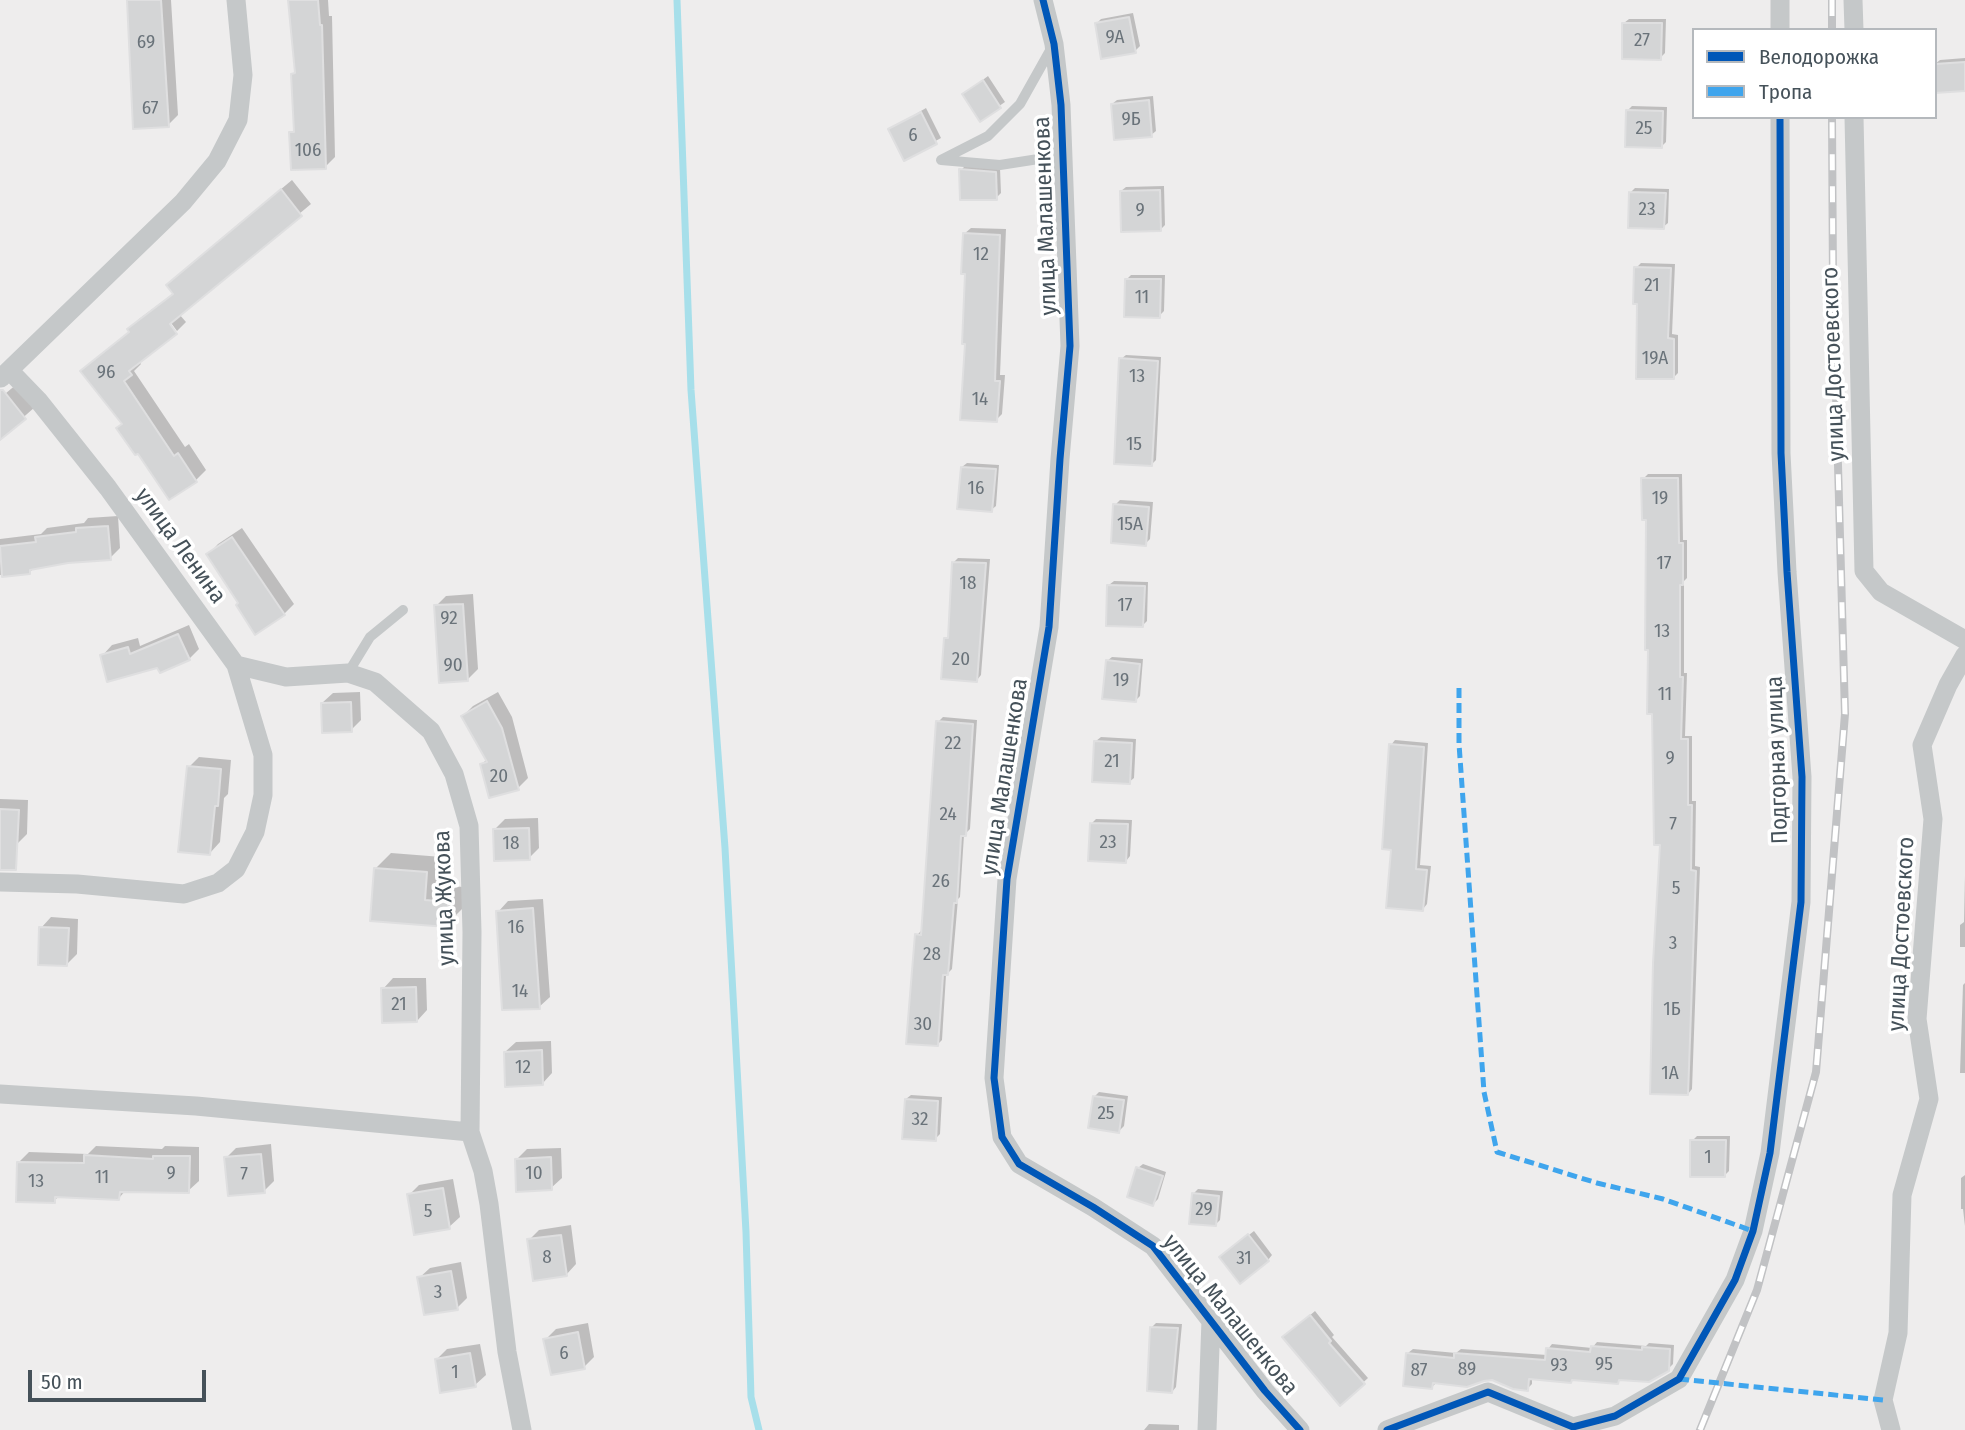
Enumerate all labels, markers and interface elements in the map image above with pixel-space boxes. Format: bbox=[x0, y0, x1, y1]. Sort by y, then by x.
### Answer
house number: 9А bbox=[1105, 27, 1125, 49]
legend bbox=[1692, 28, 1937, 119]
house number: 27 bbox=[1634, 30, 1650, 52]
house number: 69 bbox=[137, 32, 155, 54]
text: Велодорожка bbox=[1759, 44, 1879, 70]
text: Тропа bbox=[1759, 79, 1812, 105]
house number: 67 bbox=[142, 98, 158, 120]
house number: 9Б bbox=[1121, 109, 1141, 131]
street label: улица Малашенкова bbox=[1029, 116, 1063, 316]
house number: 25 bbox=[1635, 118, 1653, 140]
house number: 6 bbox=[908, 125, 918, 147]
house number: 106 bbox=[295, 140, 321, 162]
house number: 23 bbox=[1639, 199, 1655, 221]
house number: 9 bbox=[1135, 200, 1145, 222]
house number: 12 bbox=[973, 244, 989, 266]
street label: улица Достоевского bbox=[1817, 266, 1851, 462]
house number: 21 bbox=[1644, 275, 1660, 297]
house number: 11 bbox=[1135, 287, 1149, 309]
house number: 19А bbox=[1642, 348, 1668, 370]
house number: 96 bbox=[97, 362, 115, 384]
house number: 13 bbox=[1129, 366, 1145, 388]
house number: 14 bbox=[972, 389, 988, 411]
house number: 15 bbox=[1126, 434, 1142, 456]
house number: 16 bbox=[968, 478, 984, 500]
street label: улица Ленина bbox=[129, 483, 231, 609]
house number: 19 bbox=[1652, 488, 1668, 510]
house number: 15А bbox=[1117, 514, 1143, 536]
house number: 17 bbox=[1656, 553, 1672, 575]
house number: 18 bbox=[960, 573, 976, 595]
house number: 17 bbox=[1117, 595, 1133, 617]
house number: 92 bbox=[440, 608, 458, 630]
house number: 13 bbox=[1654, 621, 1670, 643]
house number: 20 bbox=[952, 649, 970, 671]
house number: 90 bbox=[443, 655, 463, 677]
house number: 19 bbox=[1113, 670, 1129, 692]
street label: Подгорная улица bbox=[1761, 676, 1795, 844]
street label: улица Малашенкова bbox=[976, 677, 1034, 877]
house number: 11 bbox=[1658, 684, 1672, 706]
house number: 22 bbox=[945, 733, 961, 755]
house number: 9 bbox=[1665, 748, 1675, 770]
house number: 21 bbox=[1104, 751, 1120, 773]
house number: 20 bbox=[490, 766, 508, 788]
house number: 24 bbox=[939, 804, 957, 826]
house number: 7 bbox=[1669, 814, 1677, 836]
street label: улица Жукова bbox=[429, 830, 461, 966]
house number: 23 bbox=[1100, 832, 1116, 854]
house number: 18 bbox=[503, 833, 519, 855]
street label: улица Достоевского bbox=[1883, 836, 1921, 1032]
house number: 26 bbox=[932, 871, 950, 893]
house number: 5 bbox=[1672, 878, 1680, 900]
house number: 16 bbox=[508, 917, 524, 939]
house number: 3 bbox=[1669, 933, 1677, 955]
house number: 28 bbox=[923, 944, 941, 966]
house number: 14 bbox=[512, 981, 528, 1003]
house number: 21 bbox=[391, 994, 407, 1016]
house number: 1Б bbox=[1663, 999, 1681, 1021]
house number: 30 bbox=[914, 1014, 932, 1036]
house number: 12 bbox=[515, 1057, 531, 1079]
house number: 1А bbox=[1661, 1063, 1679, 1085]
house number: 25 bbox=[1097, 1103, 1115, 1125]
house number: 32 bbox=[912, 1109, 928, 1131]
house number: 1 bbox=[1704, 1147, 1712, 1169]
house number: 9 bbox=[166, 1163, 176, 1185]
house number: 10 bbox=[525, 1163, 543, 1185]
house number: 7 bbox=[240, 1164, 248, 1186]
house number: 11 bbox=[95, 1167, 109, 1189]
house number: 13 bbox=[28, 1171, 44, 1193]
house number: 29 bbox=[1195, 1199, 1213, 1221]
house number: 5 bbox=[424, 1201, 432, 1223]
street label: улица Малашенкова bbox=[1157, 1229, 1303, 1401]
house number: 8 bbox=[542, 1247, 552, 1269]
house number: 31 bbox=[1236, 1248, 1252, 1270]
house number: 3 bbox=[434, 1282, 442, 1304]
house number: 6 bbox=[559, 1343, 569, 1365]
house number: 95 bbox=[1595, 1354, 1613, 1376]
house number: 93 bbox=[1550, 1355, 1568, 1377]
scale bar bbox=[32, 1356, 210, 1400]
house number: 89 bbox=[1458, 1359, 1476, 1381]
house number: 87 bbox=[1411, 1360, 1427, 1382]
house number: 1 bbox=[451, 1362, 459, 1384]
text: 50 m bbox=[41, 1369, 83, 1395]

